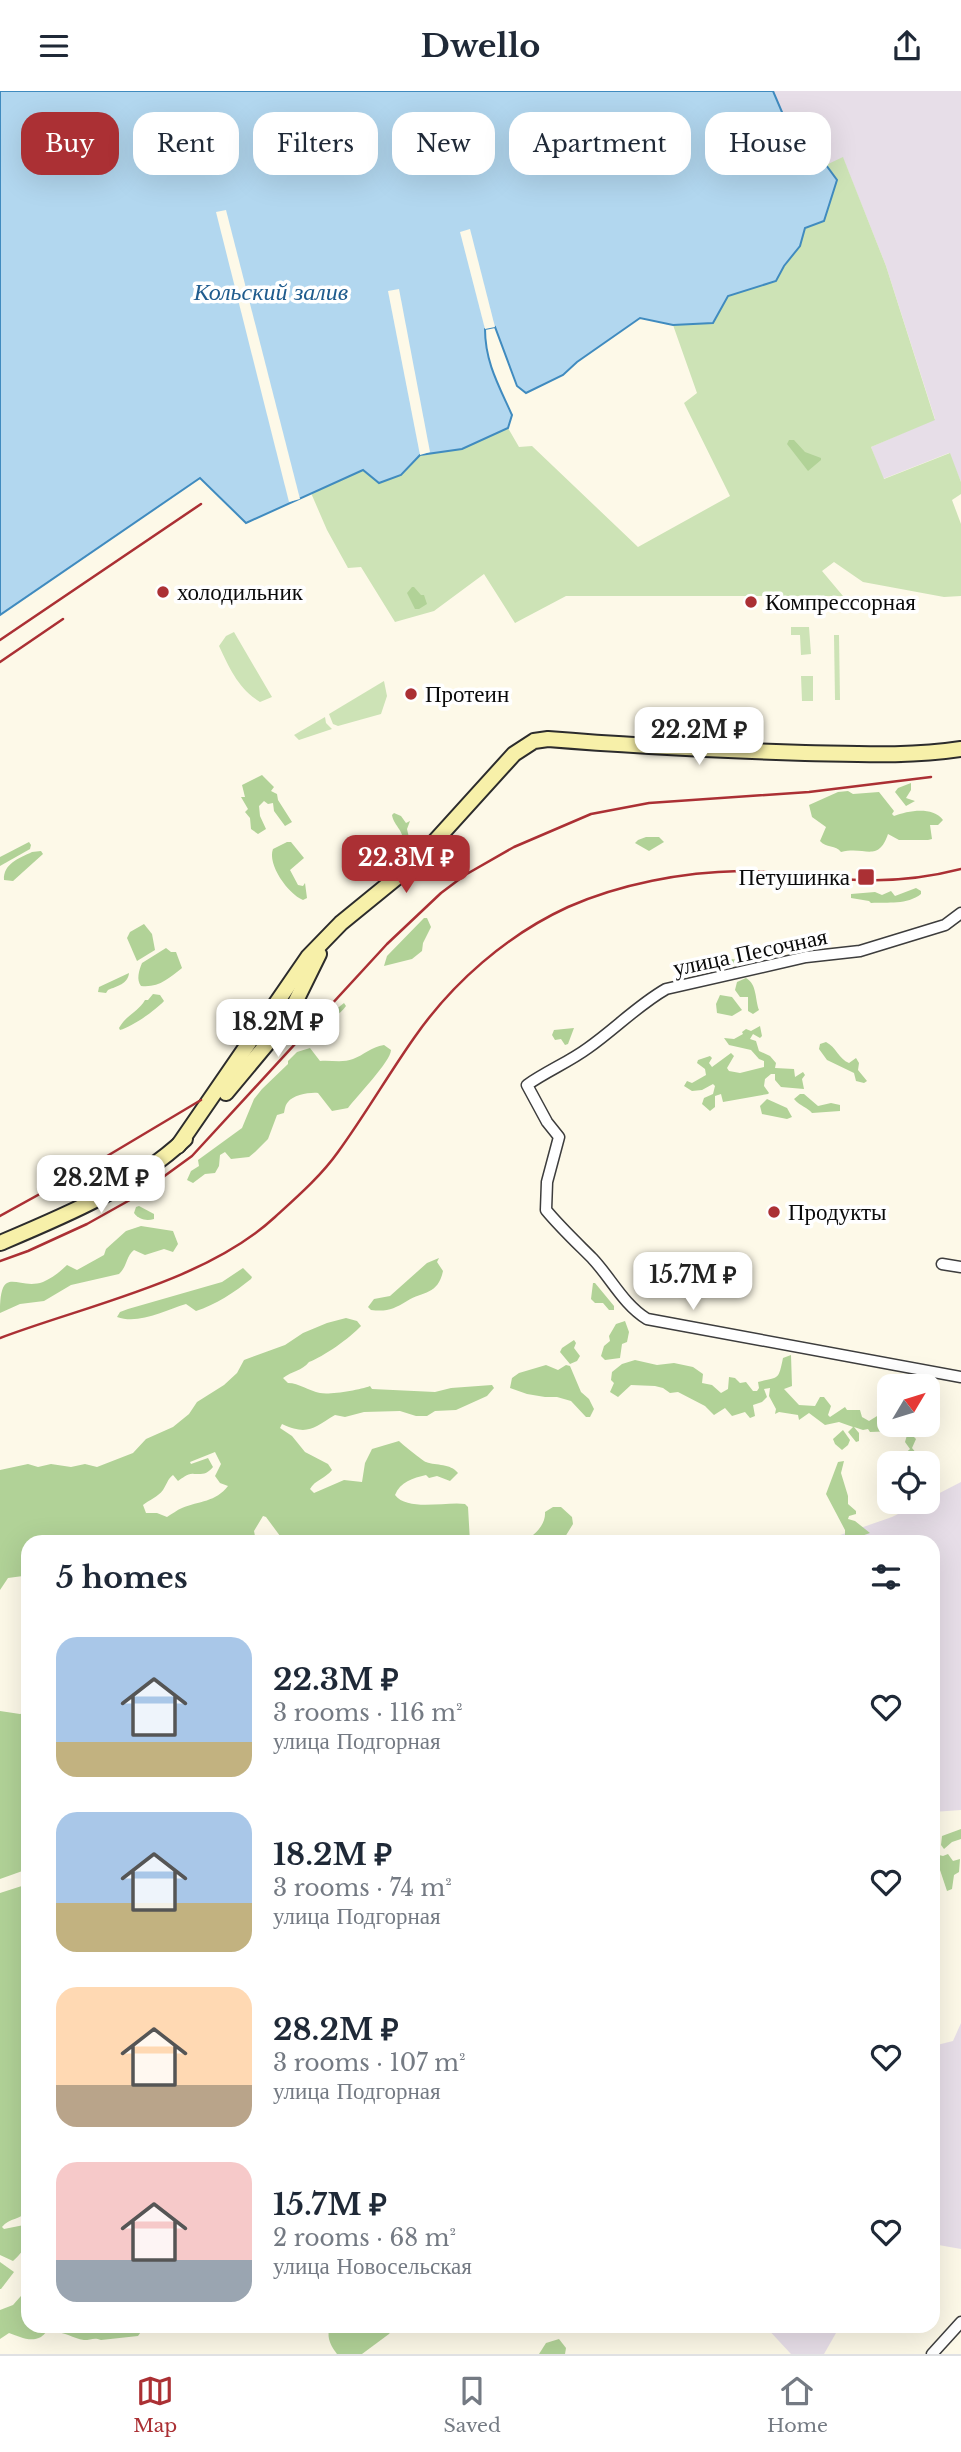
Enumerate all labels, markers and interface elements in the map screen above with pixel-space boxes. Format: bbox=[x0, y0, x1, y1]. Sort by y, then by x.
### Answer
text: Dwello bbox=[421, 26, 540, 66]
icon: menu bbox=[35, 27, 73, 65]
icon: share bbox=[888, 27, 926, 65]
chip: Buy bbox=[21, 112, 119, 175]
chip: Rent bbox=[133, 112, 239, 175]
chip: Filters bbox=[253, 112, 378, 175]
chip: New bbox=[392, 112, 495, 175]
chip: Apartment bbox=[509, 112, 691, 175]
chip: House bbox=[705, 112, 831, 175]
water label: Кольский залив bbox=[193, 277, 348, 306]
place label: холодильник bbox=[177, 578, 304, 606]
marker: холодильник bbox=[155, 584, 171, 600]
place label: Компрессорная bbox=[765, 588, 916, 616]
marker: Компрессорная bbox=[743, 594, 759, 610]
place label: Протеин bbox=[425, 680, 509, 708]
marker: Протеин bbox=[403, 686, 419, 702]
pin: 22.2M ₽ bbox=[634, 707, 764, 767]
text: 22.2M ₽ bbox=[651, 716, 747, 744]
pin: 22.3M ₽ bbox=[341, 835, 471, 895]
text: 22.3M ₽ bbox=[358, 844, 454, 872]
place label: Петушинка bbox=[739, 863, 850, 891]
marker: Петушинка bbox=[856, 867, 876, 887]
street label: улица Песочная bbox=[671, 922, 830, 982]
pin: 18.2M ₽ bbox=[213, 999, 343, 1059]
text: 18.2M ₽ bbox=[232, 1008, 324, 1036]
pin: 28.2M ₽ bbox=[36, 1155, 166, 1215]
text: 28.2M ₽ bbox=[53, 1164, 149, 1192]
place label: Продукты bbox=[788, 1198, 887, 1226]
marker: Продукты bbox=[766, 1204, 782, 1220]
pin: 15.7M ₽ bbox=[628, 1253, 758, 1312]
text: 15.7M ₽ bbox=[649, 1261, 737, 1289]
north arrow bbox=[877, 1374, 940, 1437]
map controls bbox=[877, 1374, 940, 1514]
button: locate bbox=[877, 1451, 940, 1514]
icon: filters bbox=[867, 1558, 905, 1596]
text: 5 homes bbox=[56, 1559, 188, 1596]
text: 22.3M ₽ bbox=[273, 1661, 399, 1698]
icon: home bbox=[112, 1665, 196, 1749]
icon: heart bbox=[867, 1688, 905, 1726]
text: 3 rooms · 116 m² bbox=[273, 1699, 463, 1727]
text: улица Подгорная bbox=[273, 1727, 441, 1755]
text: 18.2M ₽ bbox=[273, 1836, 392, 1873]
icon: home bbox=[112, 1840, 196, 1924]
icon: heart bbox=[867, 1863, 905, 1901]
text: 3 rooms · 74 m² bbox=[273, 1874, 452, 1902]
text: улица Подгорная bbox=[273, 1902, 441, 1930]
text: 28.2M ₽ bbox=[273, 2011, 399, 2048]
icon: home bbox=[112, 2015, 196, 2099]
icon: heart bbox=[867, 2038, 905, 2076]
text: 3 rooms · 107 m² bbox=[273, 2049, 466, 2077]
text: улица Подгорная bbox=[273, 2077, 441, 2105]
text: 15.7M ₽ bbox=[273, 2186, 387, 2223]
icon: home bbox=[112, 2190, 196, 2274]
icon: heart bbox=[867, 2213, 905, 2251]
text: 2 rooms · 68 m² bbox=[273, 2224, 456, 2252]
text: улица Новосельская bbox=[273, 2252, 472, 2280]
tab: Map bbox=[133, 2372, 177, 2437]
tab: Saved bbox=[444, 2372, 501, 2437]
tab: Home bbox=[767, 2372, 828, 2437]

